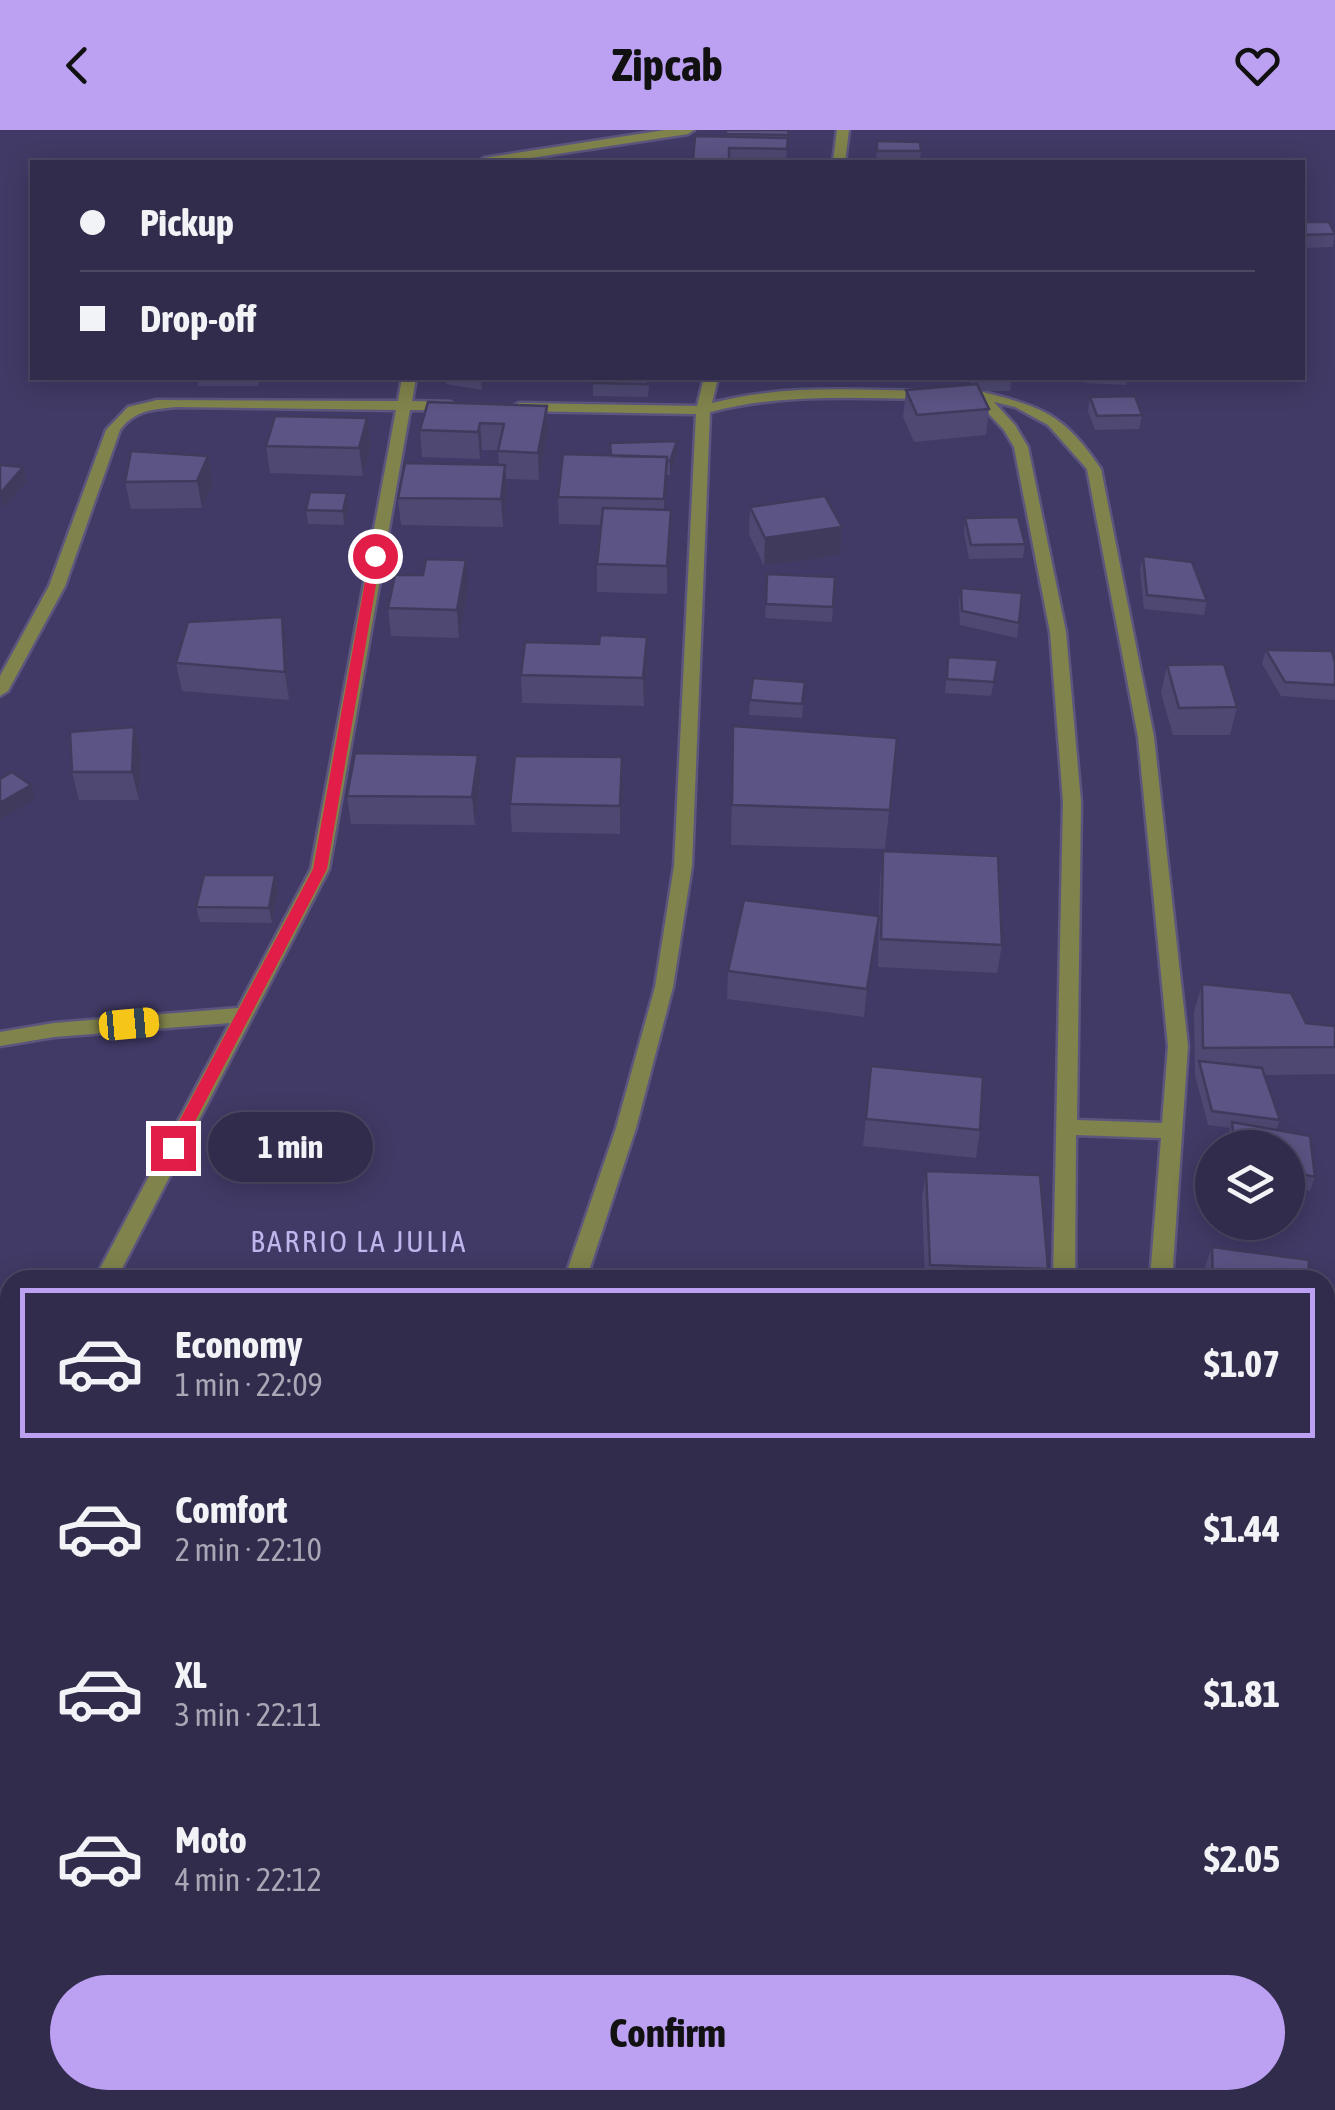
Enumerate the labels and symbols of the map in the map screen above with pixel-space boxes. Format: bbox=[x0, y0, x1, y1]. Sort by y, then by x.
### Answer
route start bbox=[353, 534, 398, 579]
car bbox=[98, 1006, 160, 1042]
callout: 1 min bbox=[208, 1113, 373, 1183]
route end bbox=[151, 1126, 196, 1171]
district label: BARRIO LA JULIA bbox=[250, 1224, 468, 1258]

